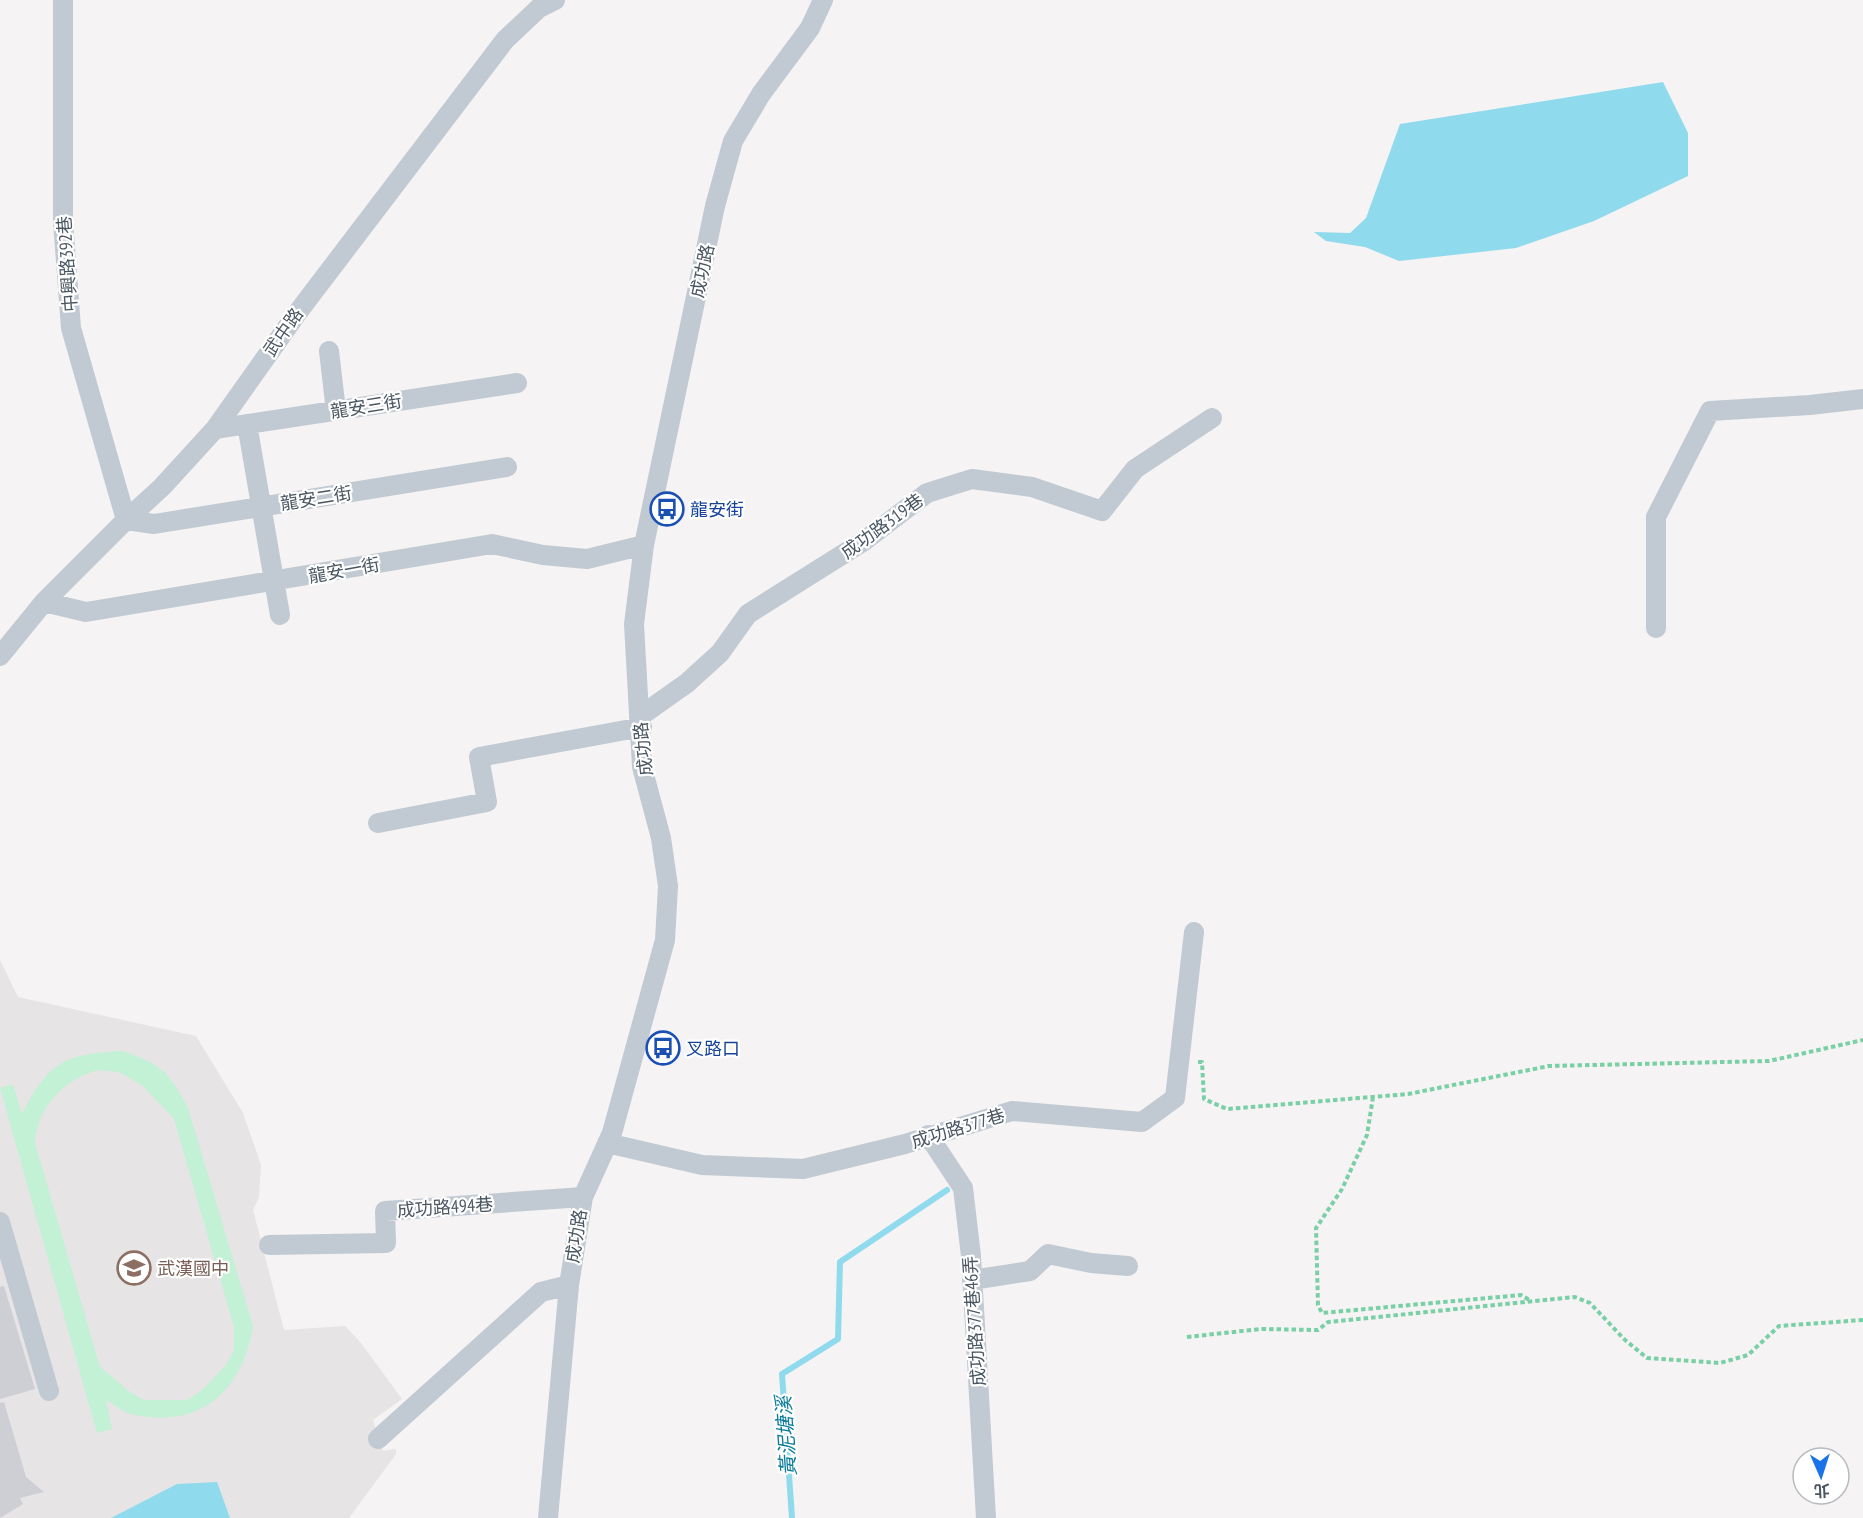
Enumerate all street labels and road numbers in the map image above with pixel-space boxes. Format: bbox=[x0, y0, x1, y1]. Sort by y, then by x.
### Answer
street label: 中興路392巷 bbox=[52, 215, 82, 313]
street label: 成功路 bbox=[685, 242, 719, 300]
street label: 武中路 bbox=[258, 303, 308, 361]
street label: 龍安三街 bbox=[329, 389, 403, 423]
street label: 龍安二街 bbox=[279, 481, 353, 515]
street label: 成功路319巷 bbox=[836, 488, 928, 564]
street label: 龍安一街 bbox=[307, 552, 381, 588]
street label: 成功路 bbox=[629, 721, 657, 777]
street label: 成功路377巷 bbox=[909, 1103, 1007, 1153]
street label: 成功路494巷 bbox=[396, 1192, 494, 1222]
street label: 成功路 bbox=[560, 1208, 592, 1264]
street label: 成功路377巷46弄 bbox=[958, 1255, 990, 1387]

